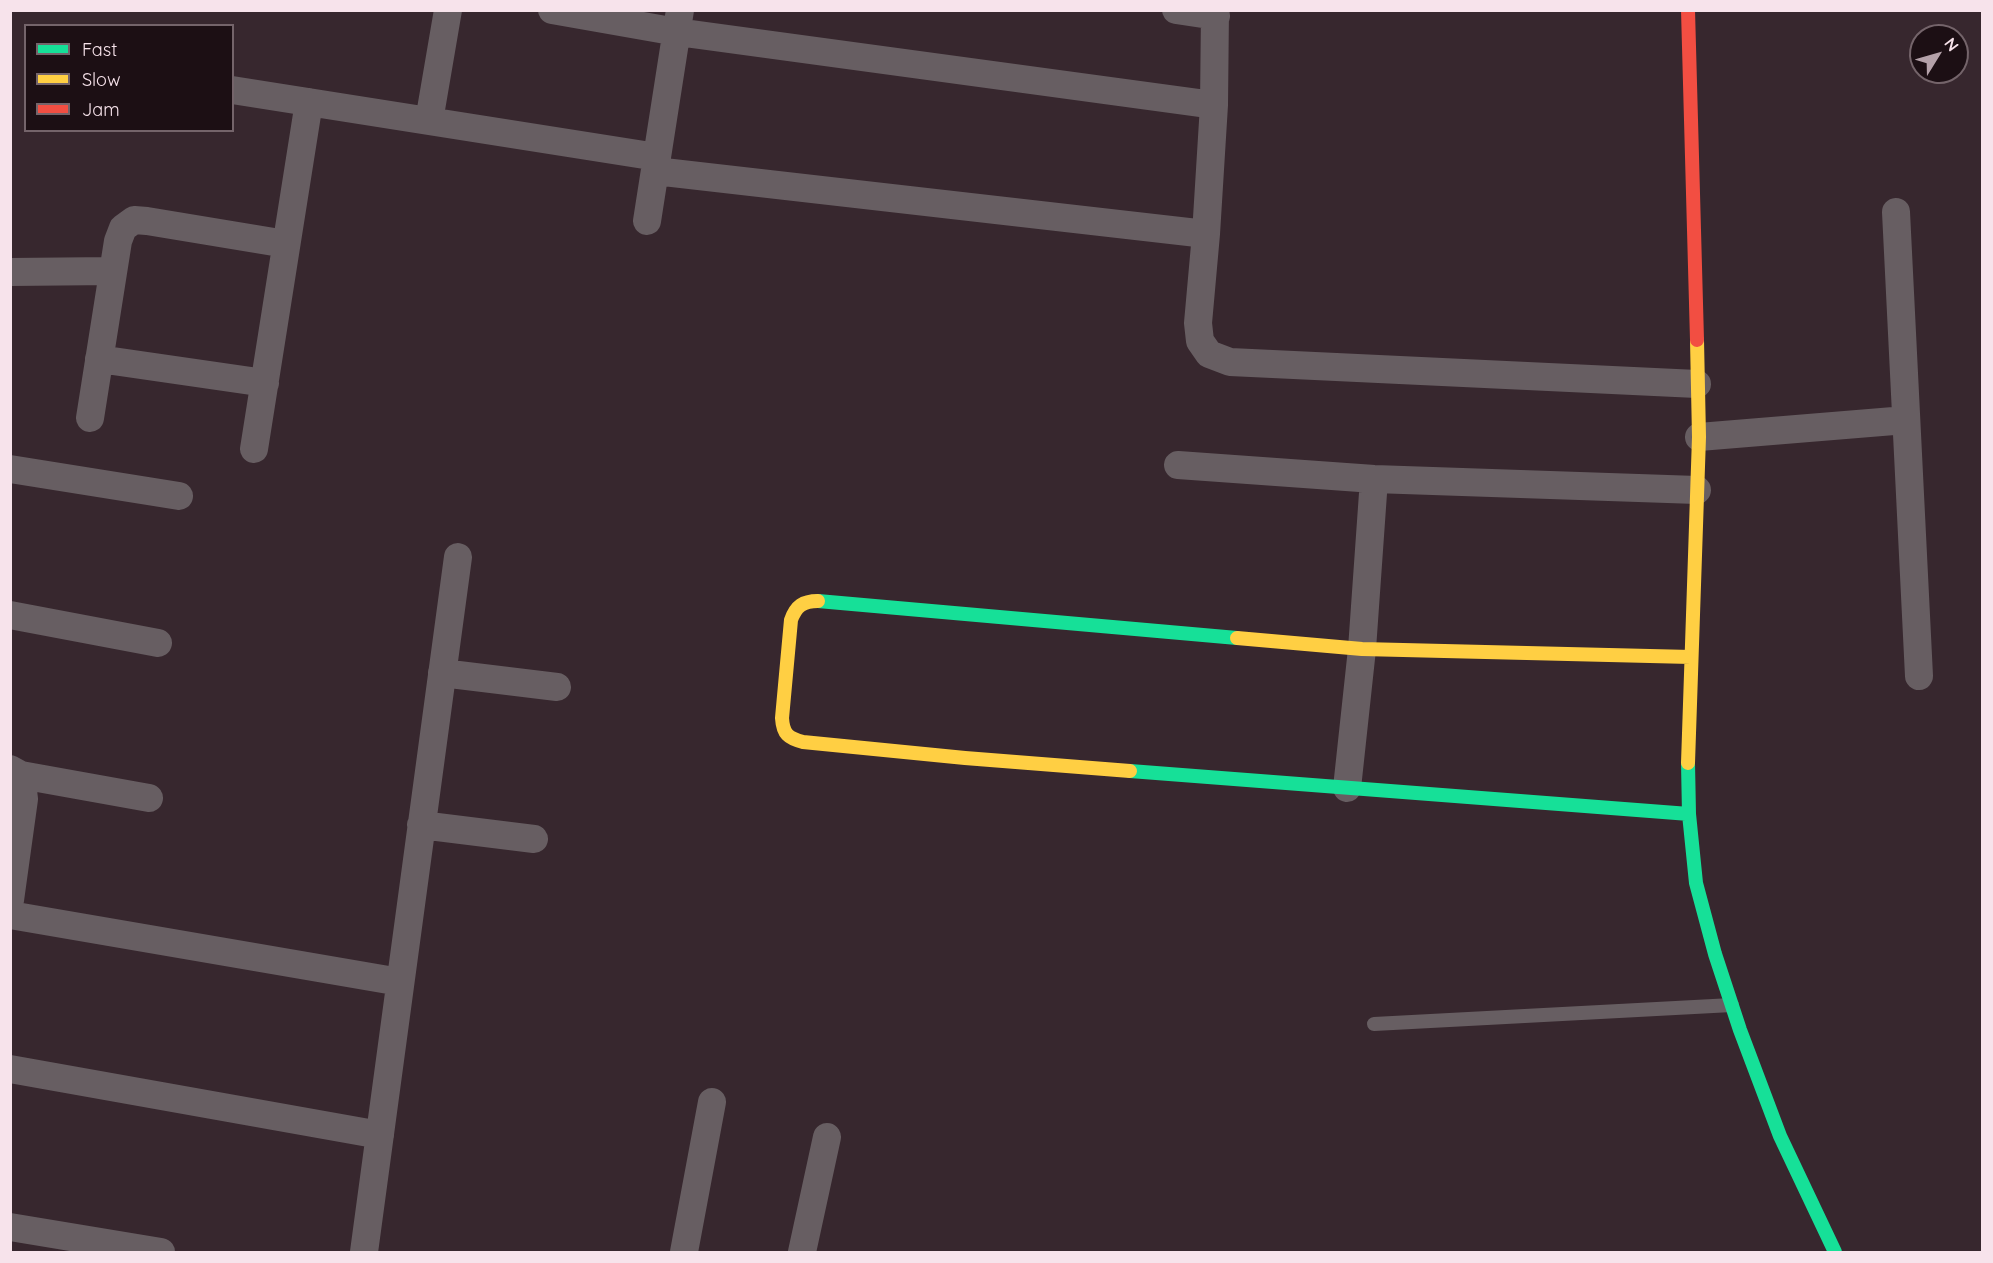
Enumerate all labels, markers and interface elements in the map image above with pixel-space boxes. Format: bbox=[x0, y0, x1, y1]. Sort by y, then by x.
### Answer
legend bbox=[24, 24, 234, 132]
north arrow bbox=[1909, 24, 1969, 84]
text: N bbox=[1940, 34, 1963, 55]
text: Fast bbox=[82, 38, 117, 61]
text: Slow bbox=[82, 68, 120, 91]
text: Jam bbox=[82, 98, 120, 121]

